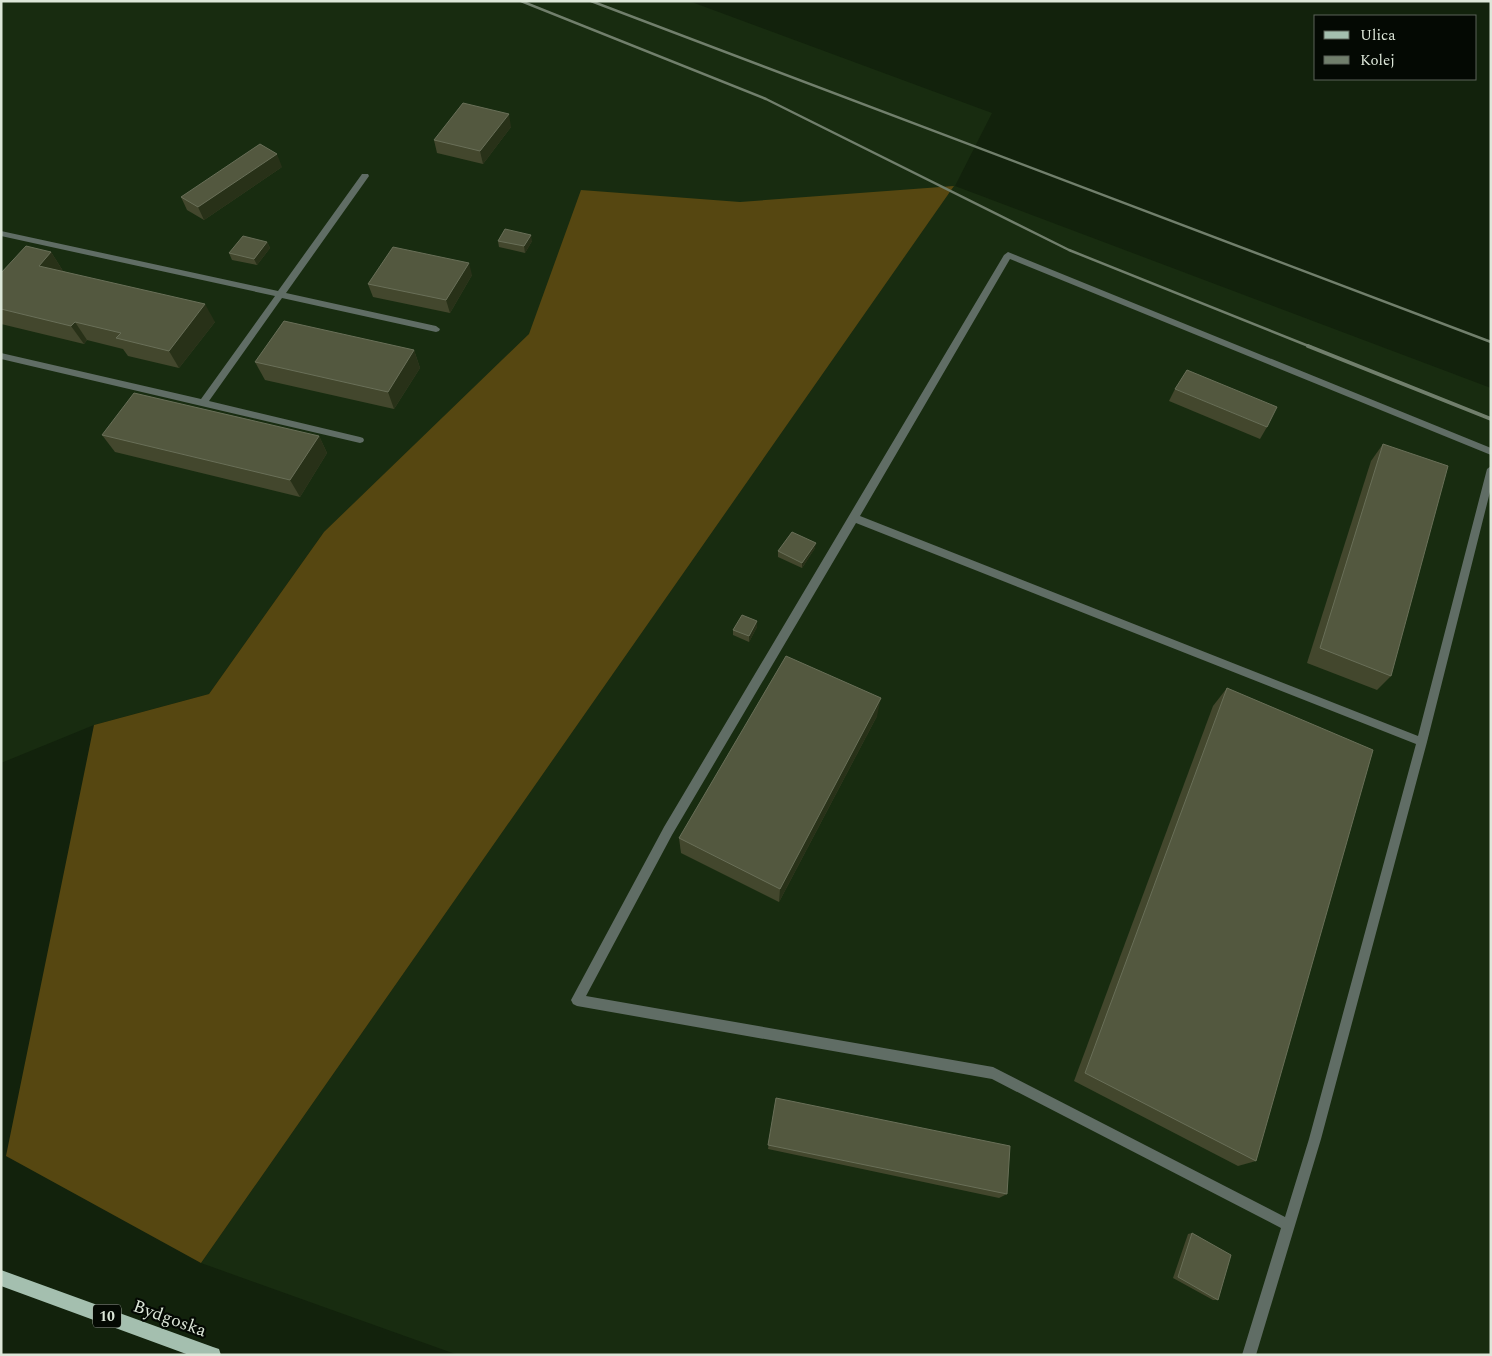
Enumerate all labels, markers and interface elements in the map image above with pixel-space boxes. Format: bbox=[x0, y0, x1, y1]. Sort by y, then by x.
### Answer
legend bbox=[1314, 15, 1477, 80]
text: Ulica bbox=[1360, 24, 1396, 47]
text: Kolej bbox=[1360, 49, 1395, 72]
street label: Bydgoska bbox=[129, 1293, 210, 1344]
road number: 10 bbox=[93, 1304, 121, 1328]

